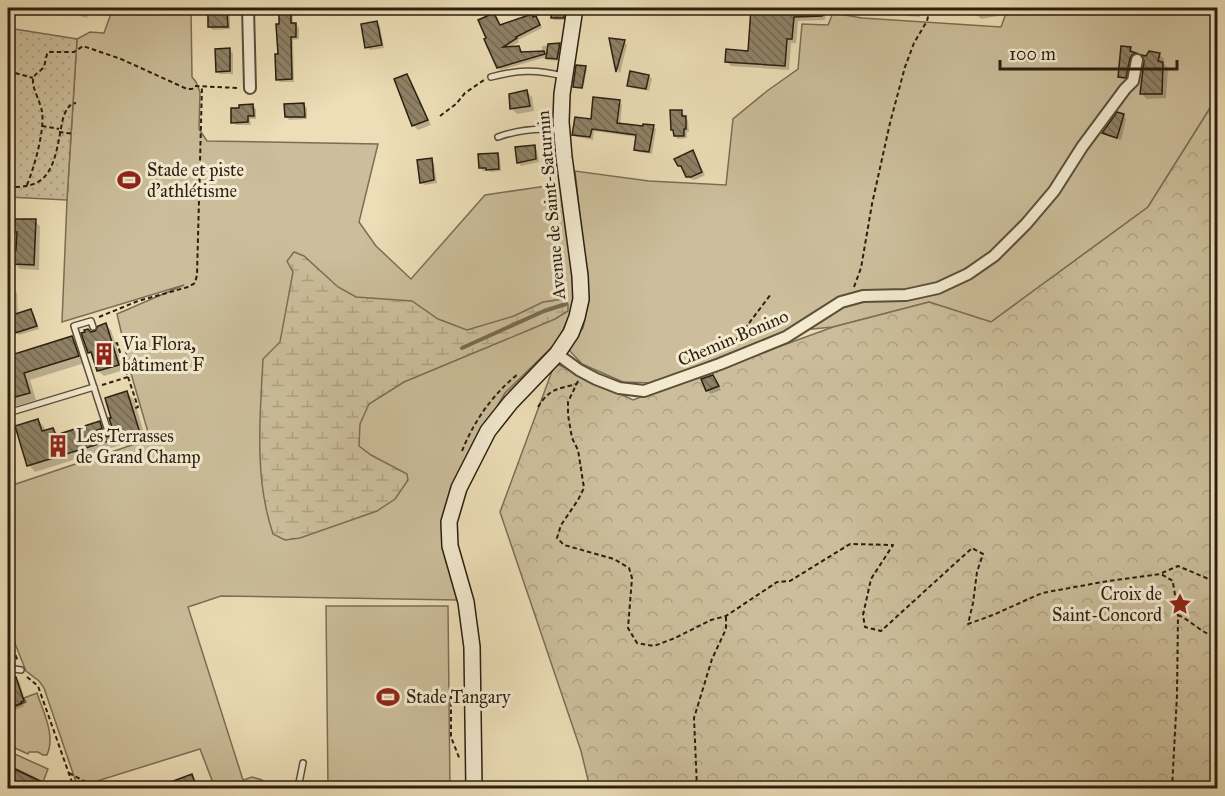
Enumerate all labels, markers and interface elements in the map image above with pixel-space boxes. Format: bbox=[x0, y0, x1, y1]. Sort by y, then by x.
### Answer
scale bar bbox=[1000, 33, 1177, 71]
text: 100 m bbox=[1009, 43, 1056, 65]
street label: Avenue de Saint-Saturnin bbox=[532, 109, 570, 301]
place label: Stade et piste d'athlétisme bbox=[147, 159, 244, 202]
sports icon: Stade et piste d'athlétisme bbox=[116, 167, 142, 193]
street label: Chemin Bonino bbox=[674, 305, 792, 371]
place label: Via Flora, bâtiment F bbox=[121, 333, 204, 376]
building icon: Via Flora, bâtiment F bbox=[91, 341, 117, 367]
place label: Les Terrasses de Grand Champ bbox=[76, 425, 201, 468]
building icon: Les Terrasses de Grand Champ bbox=[45, 433, 71, 459]
place label: Croix de Saint-Concord bbox=[1052, 583, 1162, 626]
place icon: Croix de Saint-Concord bbox=[1167, 591, 1193, 617]
sports icon: Stade Tangary bbox=[375, 684, 401, 710]
place label: Stade Tangary bbox=[406, 686, 511, 709]

